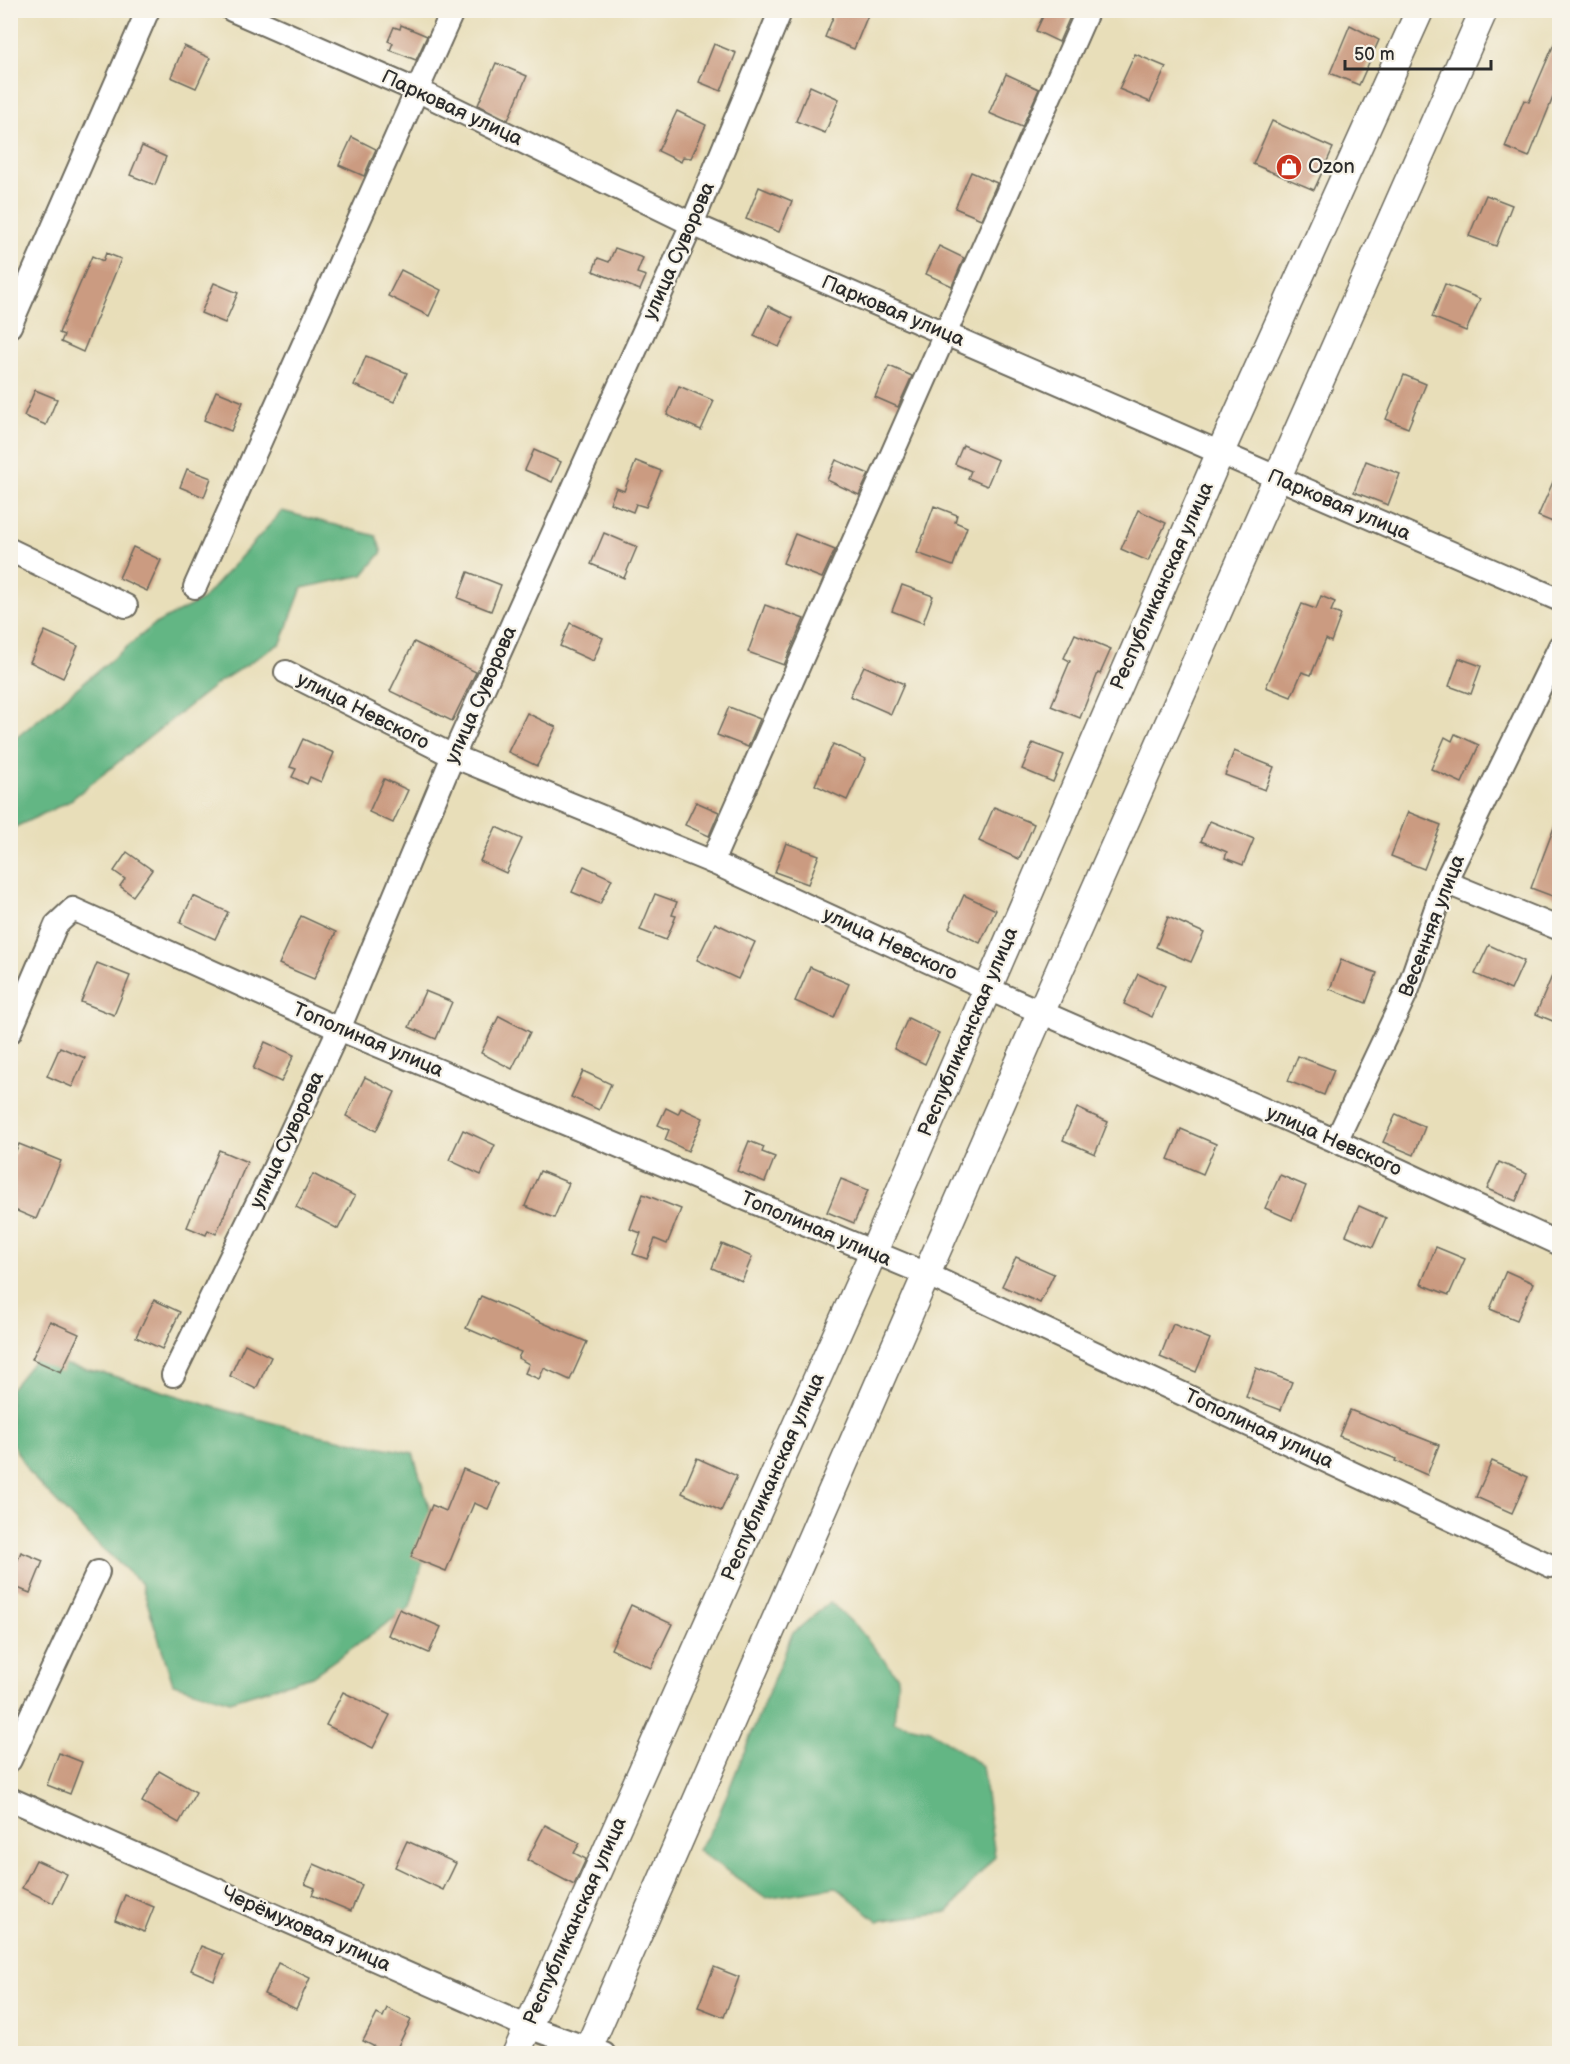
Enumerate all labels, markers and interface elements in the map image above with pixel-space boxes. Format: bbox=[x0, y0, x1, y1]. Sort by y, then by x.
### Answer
scale bar bbox=[1345, 33, 1490, 71]
text: 50 m bbox=[1354, 44, 1395, 65]
street label: Парковая улица bbox=[378, 65, 527, 151]
shop icon: Ozon bbox=[1274, 152, 1304, 182]
place label: Ozon bbox=[1308, 155, 1355, 179]
street label: улица Суворова bbox=[638, 178, 720, 324]
street label: Парковая улица bbox=[818, 270, 968, 352]
street label: Парковая улица bbox=[1264, 464, 1414, 546]
street label: Республиканская улица bbox=[1105, 478, 1219, 694]
street label: улица Суворова bbox=[440, 622, 522, 768]
street label: улица Невского bbox=[293, 667, 433, 755]
street label: Весенняя улица bbox=[1394, 851, 1470, 1001]
street label: улица Невского bbox=[819, 902, 961, 986]
street label: Республиканская улица bbox=[913, 924, 1023, 1140]
street label: Тополиная улица bbox=[289, 997, 447, 1083]
street label: улица Суворова bbox=[245, 1068, 329, 1212]
street label: улица Невского bbox=[1263, 1100, 1405, 1182]
street label: Тополиная улица bbox=[737, 1186, 895, 1272]
street label: Республиканская улица bbox=[716, 1369, 830, 1585]
street label: Тополиная улица bbox=[1181, 1384, 1337, 1474]
street label: Республиканская улица bbox=[518, 1813, 632, 2029]
street label: Черёмуховая улица bbox=[218, 1881, 394, 1977]

